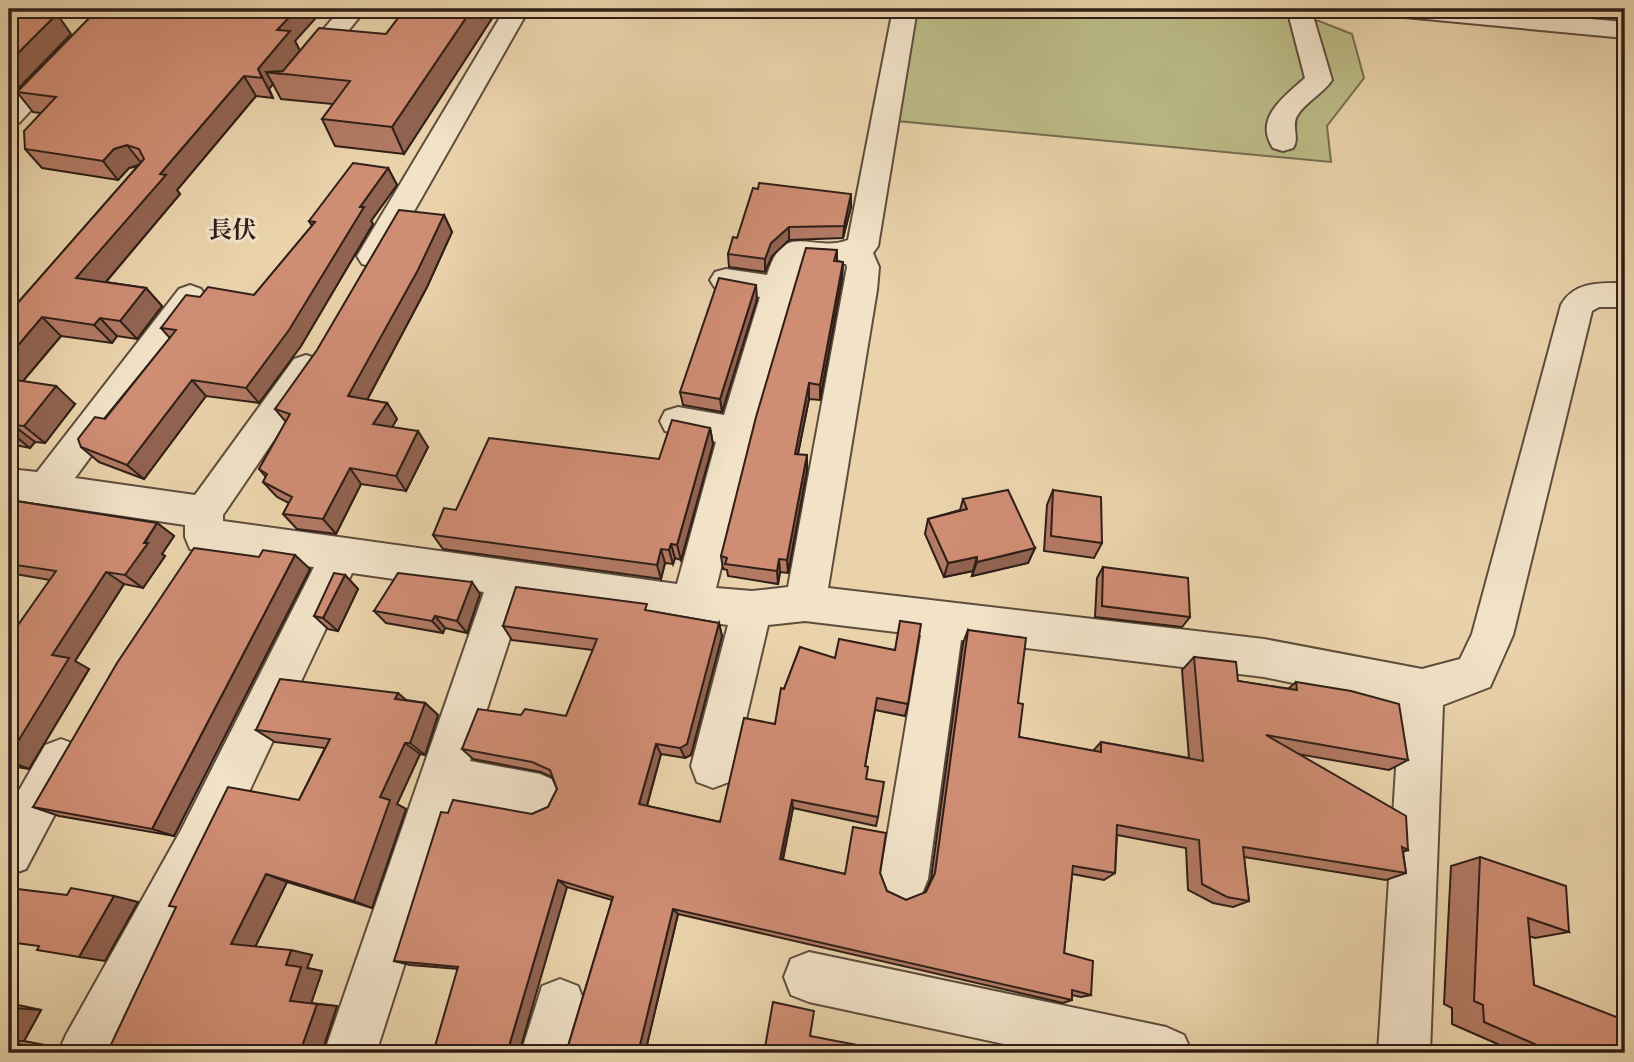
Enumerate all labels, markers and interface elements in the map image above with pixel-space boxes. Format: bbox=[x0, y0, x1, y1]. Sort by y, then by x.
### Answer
district label: 長伏 bbox=[208, 214, 256, 247]

